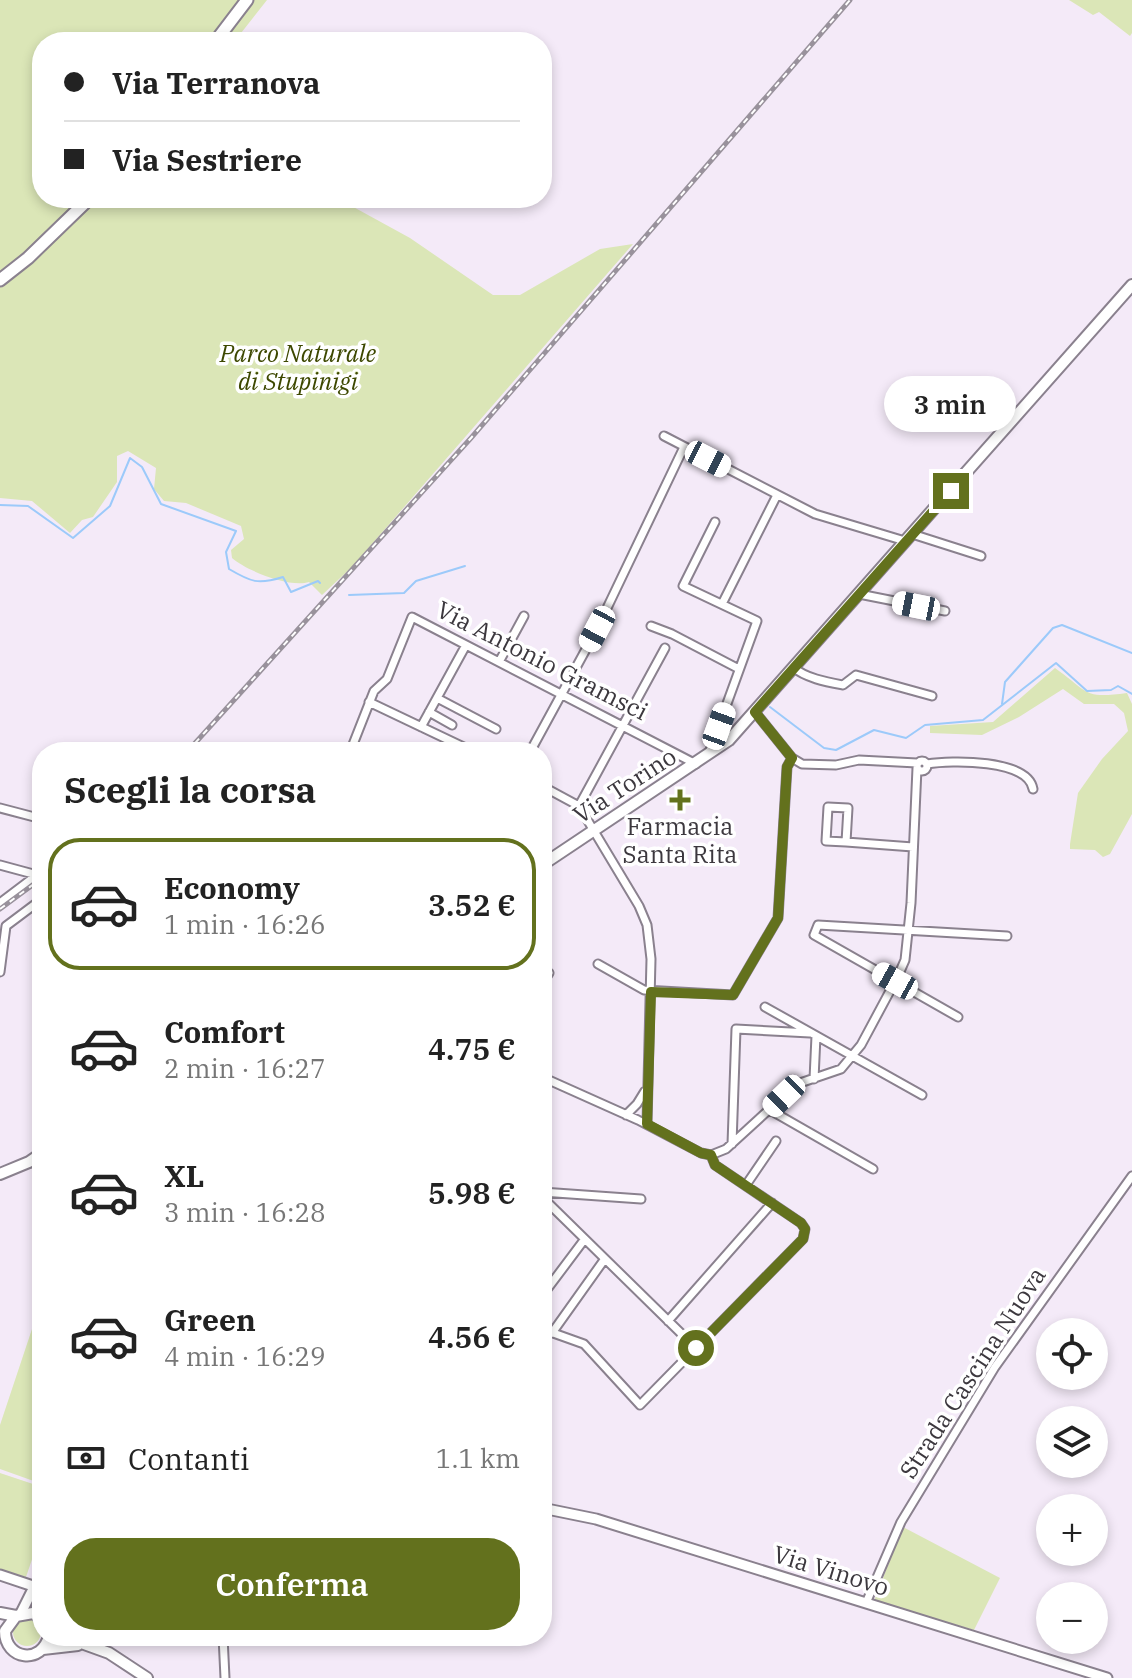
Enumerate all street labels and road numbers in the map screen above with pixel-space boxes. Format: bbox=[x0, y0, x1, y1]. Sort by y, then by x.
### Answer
street label: Via Antonio Gramsci bbox=[431, 593, 654, 727]
street label: Via Torino bbox=[567, 740, 682, 830]
street label: Strada Cascina Nuova bbox=[892, 1261, 1053, 1484]
street label: Via Vinovo bbox=[769, 1537, 893, 1603]

